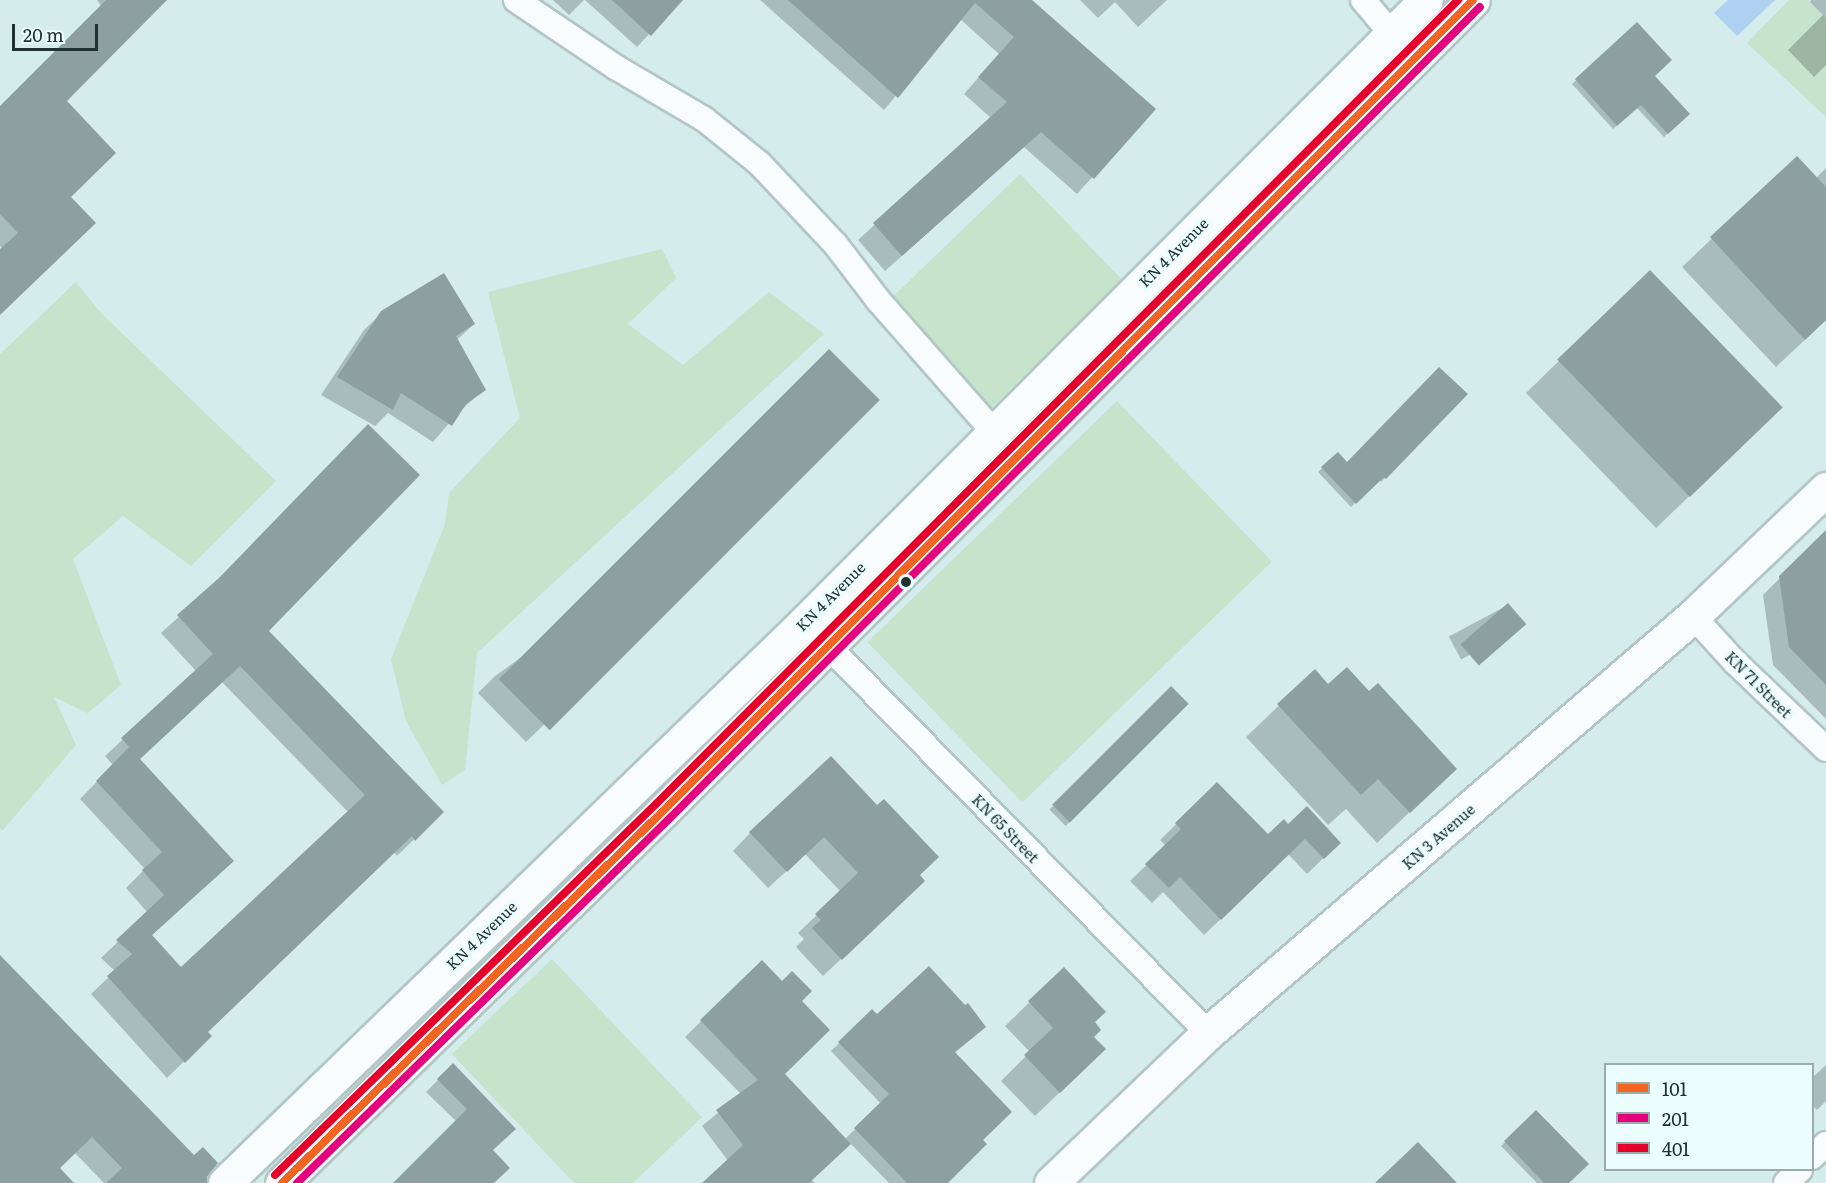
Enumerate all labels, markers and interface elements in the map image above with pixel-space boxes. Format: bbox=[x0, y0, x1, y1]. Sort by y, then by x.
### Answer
scale bar bbox=[15, 12, 100, 50]
text: 20 m bbox=[23, 21, 64, 48]
street label: KN 4 Avenue bbox=[1135, 214, 1211, 290]
street label: KN 4 Avenue bbox=[792, 558, 868, 634]
unlabelled marker bbox=[900, 576, 912, 588]
street label: KN 71 Street bbox=[1722, 647, 1796, 721]
street label: KN 65 Street bbox=[969, 790, 1043, 866]
street label: KN 3 Avenue bbox=[1398, 799, 1478, 873]
street label: KN 4 Avenue bbox=[442, 897, 520, 973]
legend bbox=[1604, 1063, 1814, 1171]
text: 101 bbox=[1662, 1075, 1687, 1102]
text: 201 bbox=[1662, 1105, 1689, 1132]
text: 401 bbox=[1662, 1135, 1690, 1162]

